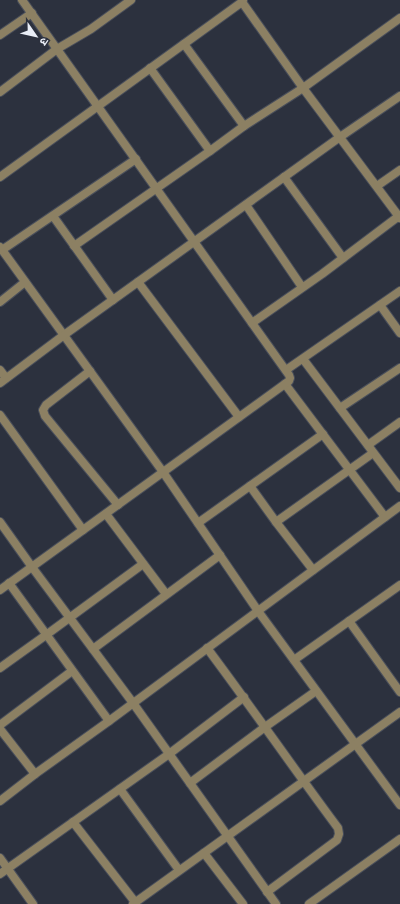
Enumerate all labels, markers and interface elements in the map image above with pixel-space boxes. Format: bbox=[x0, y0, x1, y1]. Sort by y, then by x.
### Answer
north arrow bbox=[16, 16, 56, 56]
text: उ bbox=[36, 35, 53, 49]

